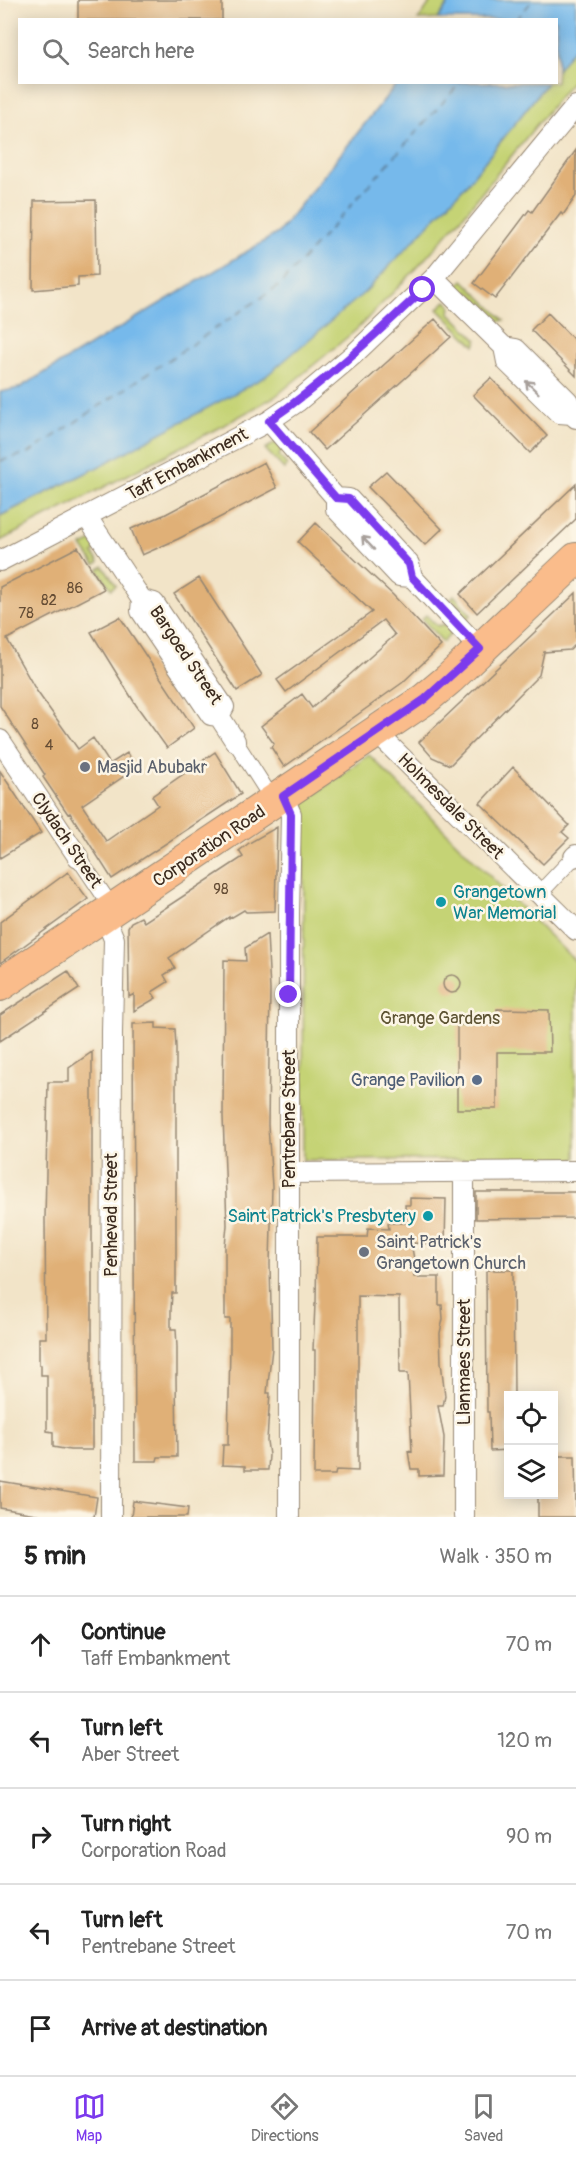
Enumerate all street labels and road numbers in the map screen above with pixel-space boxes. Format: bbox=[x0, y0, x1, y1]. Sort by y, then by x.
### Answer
street label: Taff Embankment bbox=[122, 422, 253, 506]
street label: Bargoed Street bbox=[144, 602, 227, 710]
street label: Holmesdale Street bbox=[393, 748, 509, 865]
street label: Clydach Street bbox=[26, 788, 107, 893]
street label: Corporation Road bbox=[149, 800, 270, 893]
street label: Pentrebane Street bbox=[278, 1049, 301, 1189]
street label: Penhevad Street bbox=[100, 1152, 123, 1277]
street label: Llanmaes Street bbox=[453, 1298, 476, 1425]

